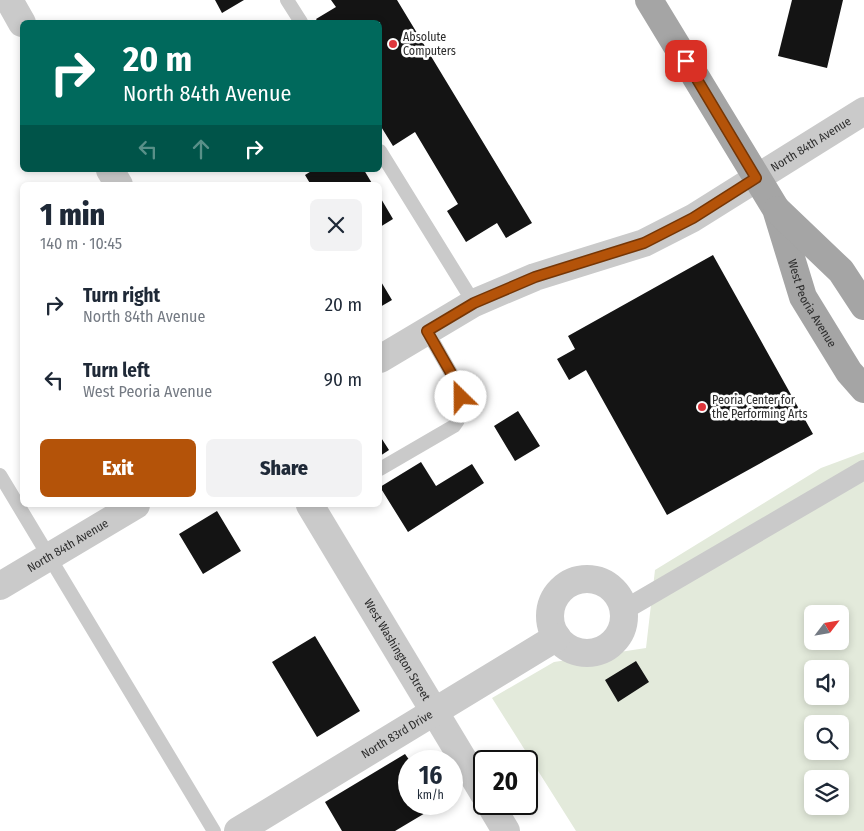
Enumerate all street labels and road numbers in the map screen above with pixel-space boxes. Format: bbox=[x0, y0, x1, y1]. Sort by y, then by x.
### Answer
street label: North 84th Avenue bbox=[768, 114, 854, 175]
street label: West Peoria Avenue bbox=[785, 258, 839, 350]
street label: North 84th Avenue bbox=[25, 516, 111, 575]
street label: West Washington Street bbox=[361, 596, 433, 703]
street label: North 83rd Drive bbox=[359, 707, 435, 761]

